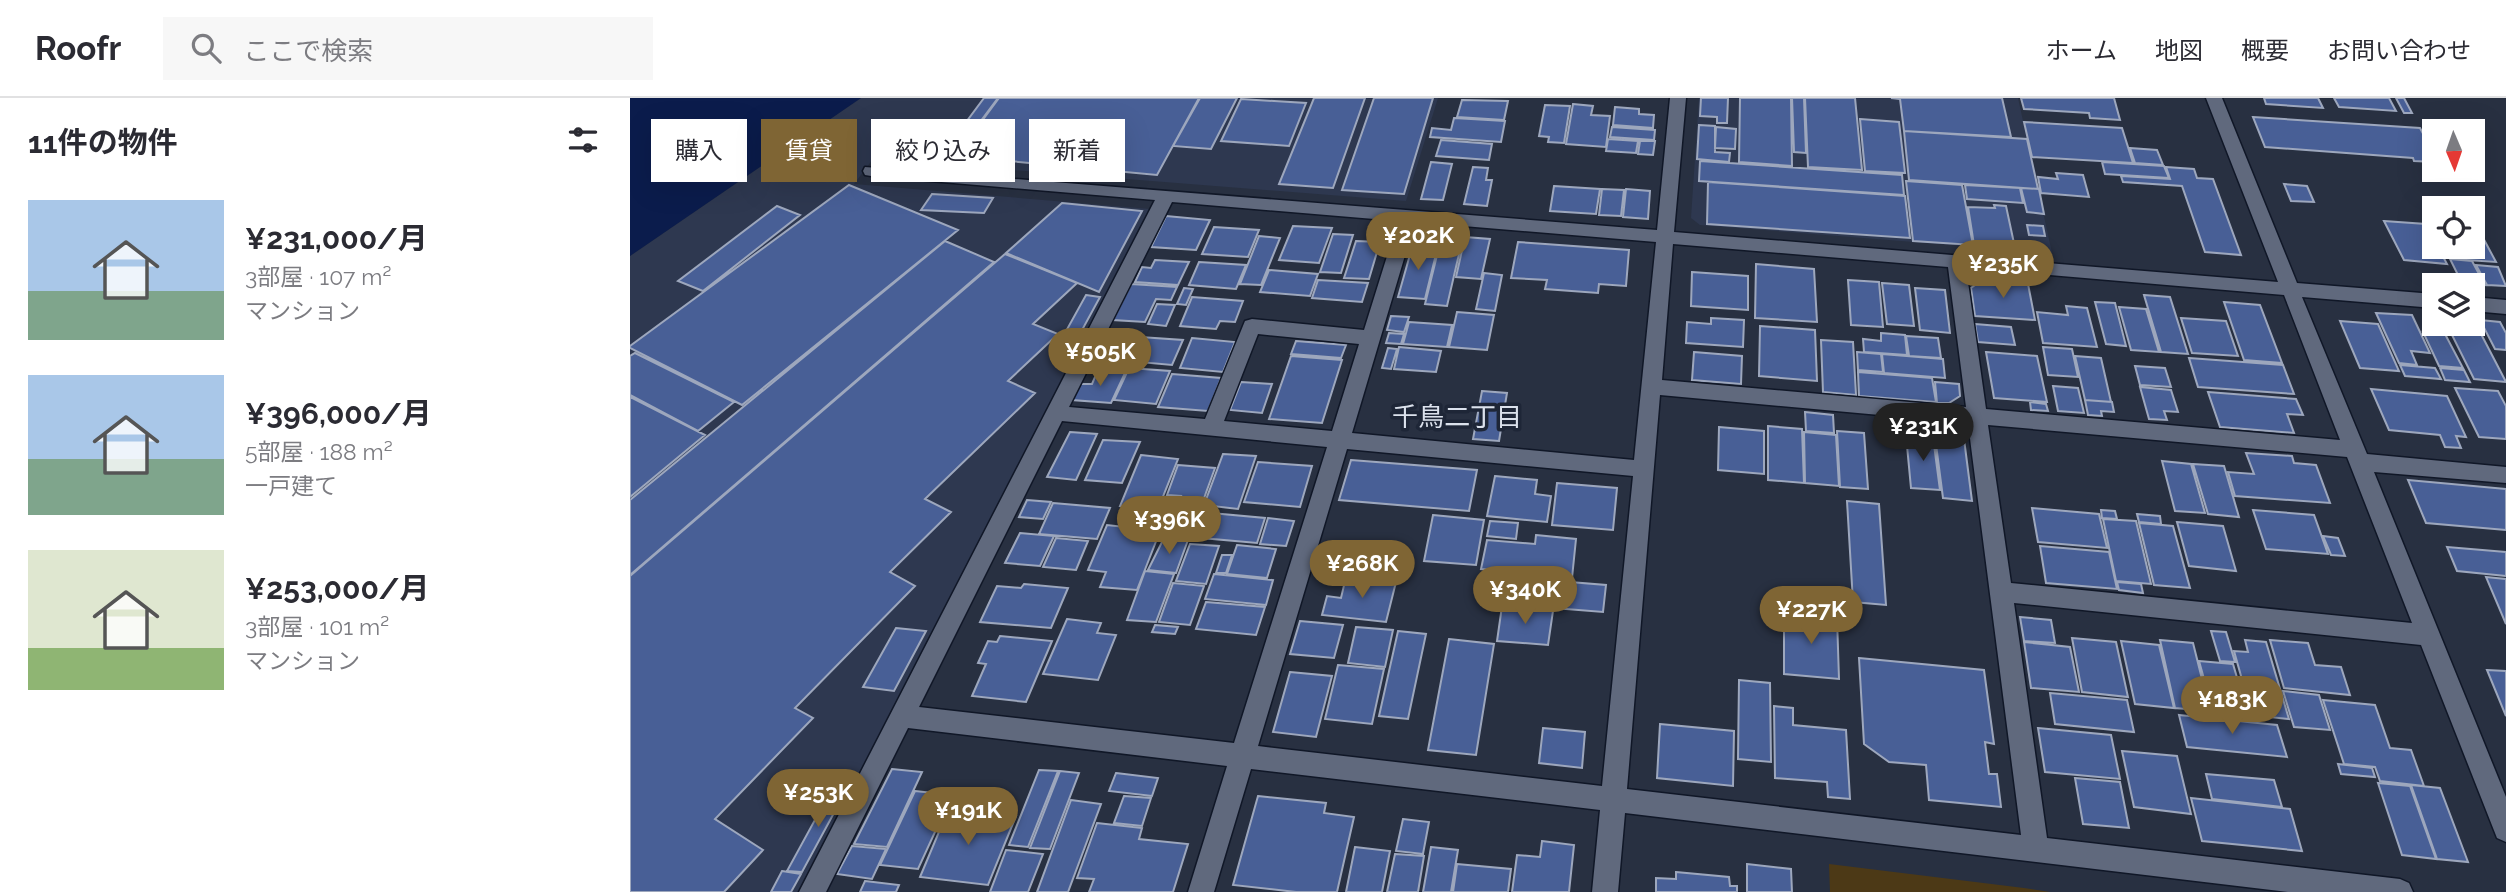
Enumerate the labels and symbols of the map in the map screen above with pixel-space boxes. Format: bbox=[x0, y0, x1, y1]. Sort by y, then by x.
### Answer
north arrow bbox=[2422, 119, 2485, 182]
pin: ¥202K bbox=[1369, 212, 1467, 272]
pin: ¥235K bbox=[1954, 240, 2052, 300]
pin: ¥505K bbox=[1051, 328, 1149, 388]
district label: 千鳥二丁目 bbox=[1392, 402, 1522, 432]
pin: ¥231K bbox=[1874, 404, 1972, 463]
pin: ¥396K bbox=[1120, 496, 1218, 556]
pin: ¥268K bbox=[1313, 540, 1411, 600]
pin: ¥340K bbox=[1476, 566, 1574, 626]
pin: ¥227K bbox=[1762, 587, 1860, 646]
pin: ¥183K bbox=[2183, 676, 2281, 736]
pin: ¥253K bbox=[769, 770, 867, 829]
pin: ¥191K bbox=[919, 788, 1017, 847]

